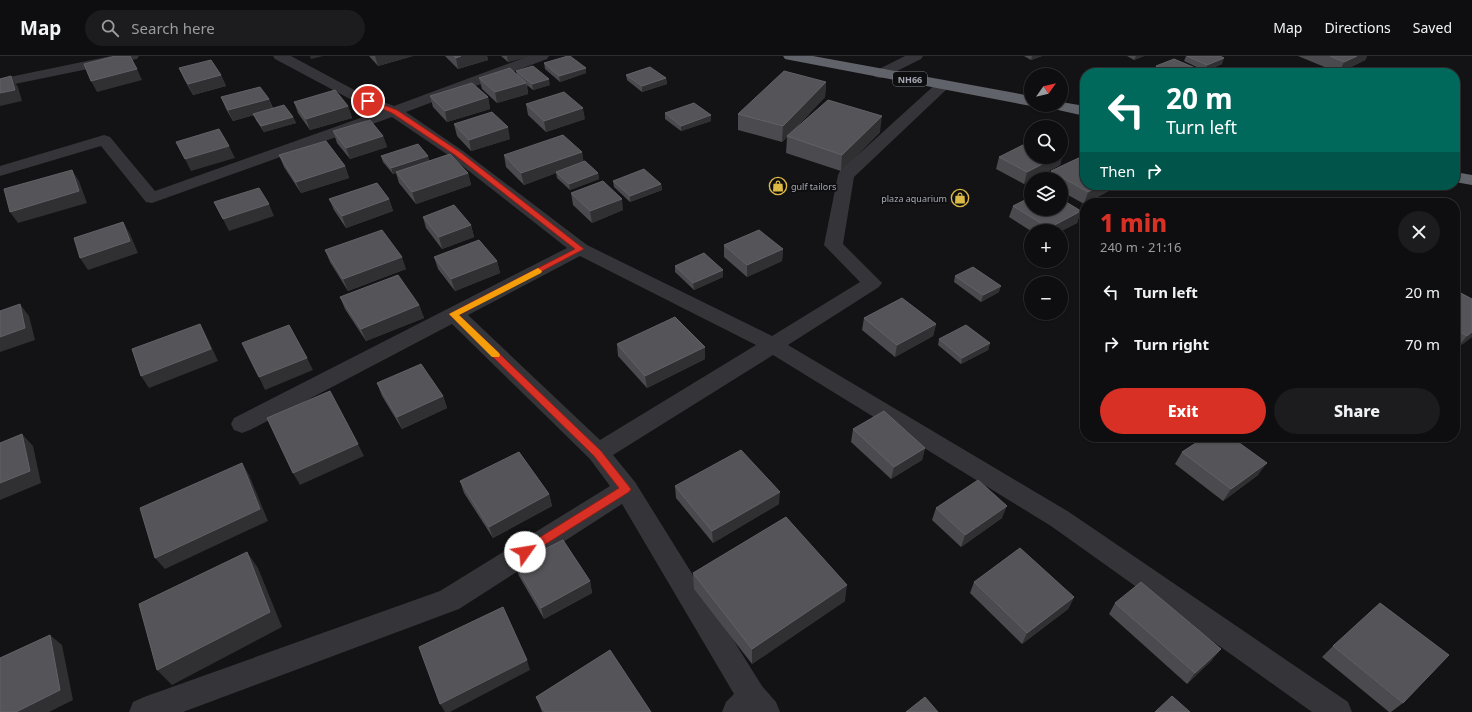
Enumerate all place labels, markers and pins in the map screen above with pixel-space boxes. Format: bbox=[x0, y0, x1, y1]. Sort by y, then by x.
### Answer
pin bbox=[351, 84, 385, 118]
shop icon: gulf tailors bbox=[768, 176, 788, 196]
place label: gulf tailors bbox=[791, 180, 836, 193]
shop icon: plaza aquarium bbox=[950, 188, 970, 208]
place label: plaza aquarium bbox=[881, 192, 947, 205]

